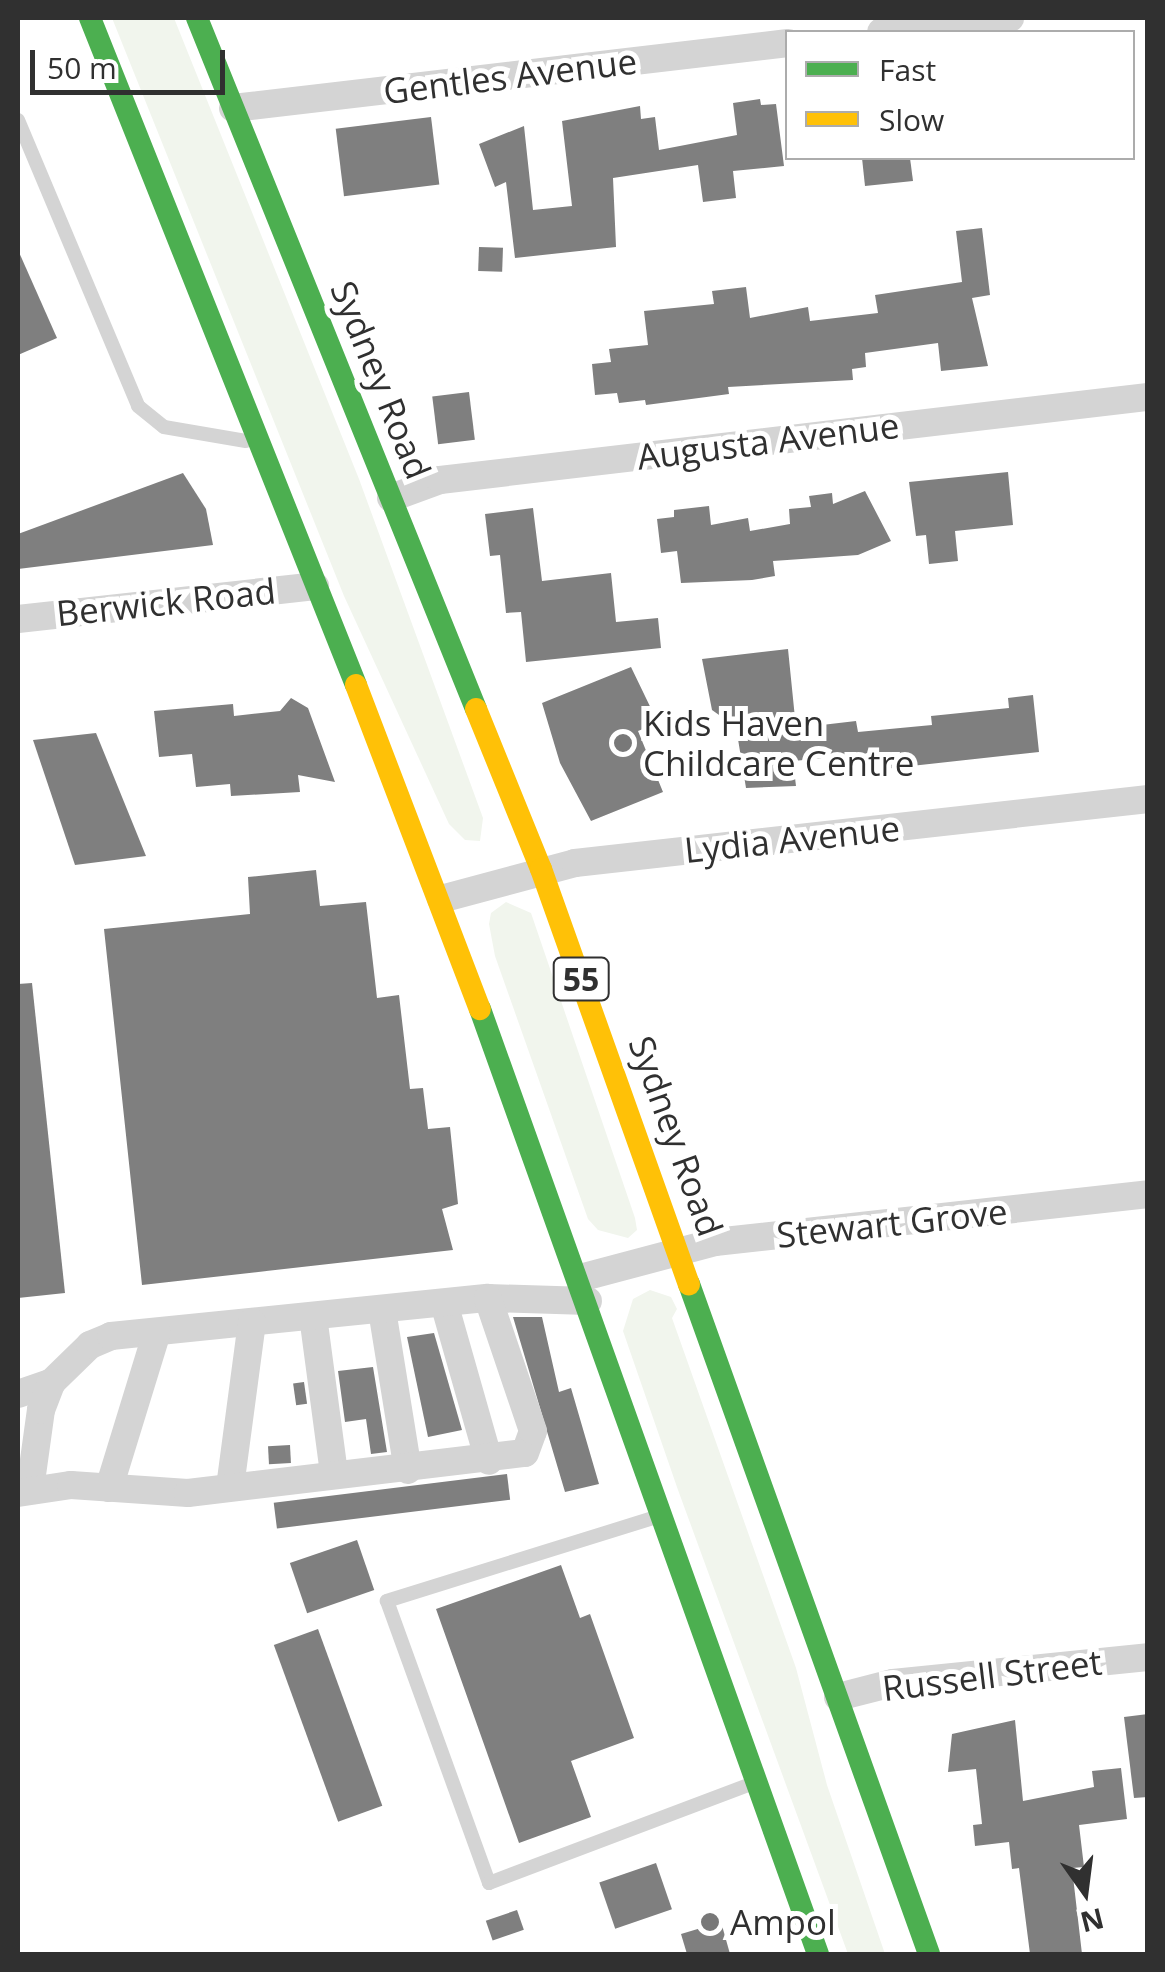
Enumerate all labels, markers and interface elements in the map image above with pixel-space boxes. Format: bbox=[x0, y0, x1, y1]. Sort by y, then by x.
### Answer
scale bar bbox=[35, 30, 230, 92]
legend bbox=[785, 30, 1135, 160]
street label: Gentles Avenue bbox=[381, 40, 639, 112]
text: 50 m bbox=[47, 47, 117, 88]
text: Fast bbox=[879, 49, 936, 90]
text: Slow bbox=[879, 99, 944, 140]
street label: Sydney Road bbox=[322, 275, 440, 485]
street label: Augusta Avenue bbox=[635, 404, 901, 478]
street label: Berwick Road bbox=[54, 570, 278, 634]
place label: Kids Haven Childcare Centre bbox=[643, 702, 914, 784]
marker: Kids Haven Childcare Centre bbox=[612, 732, 634, 754]
street label: Lydia Avenue bbox=[682, 807, 902, 871]
road number: 55 bbox=[551, 952, 611, 1006]
street label: Sydney Road bbox=[620, 1030, 732, 1242]
street label: Stewart Grove bbox=[775, 1190, 1009, 1256]
street label: Russell Street bbox=[880, 1641, 1104, 1709]
north arrow bbox=[1035, 1842, 1135, 1942]
text: N bbox=[1077, 1900, 1108, 1942]
place label: Ampol bbox=[730, 1901, 836, 1943]
marker: Ampol bbox=[699, 1911, 721, 1933]

